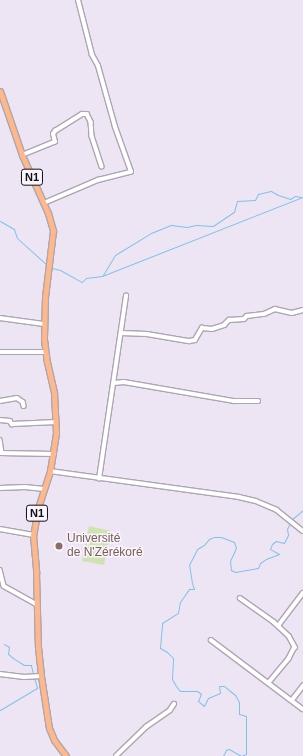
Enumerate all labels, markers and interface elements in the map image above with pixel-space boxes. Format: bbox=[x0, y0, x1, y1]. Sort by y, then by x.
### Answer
road number: N1 bbox=[20, 168, 44, 186]
road number: N1 bbox=[25, 504, 49, 522]
place label: Université de N'Zérékoré bbox=[67, 532, 143, 560]
marker: Université de N'Zérékoré bbox=[54, 541, 64, 551]

